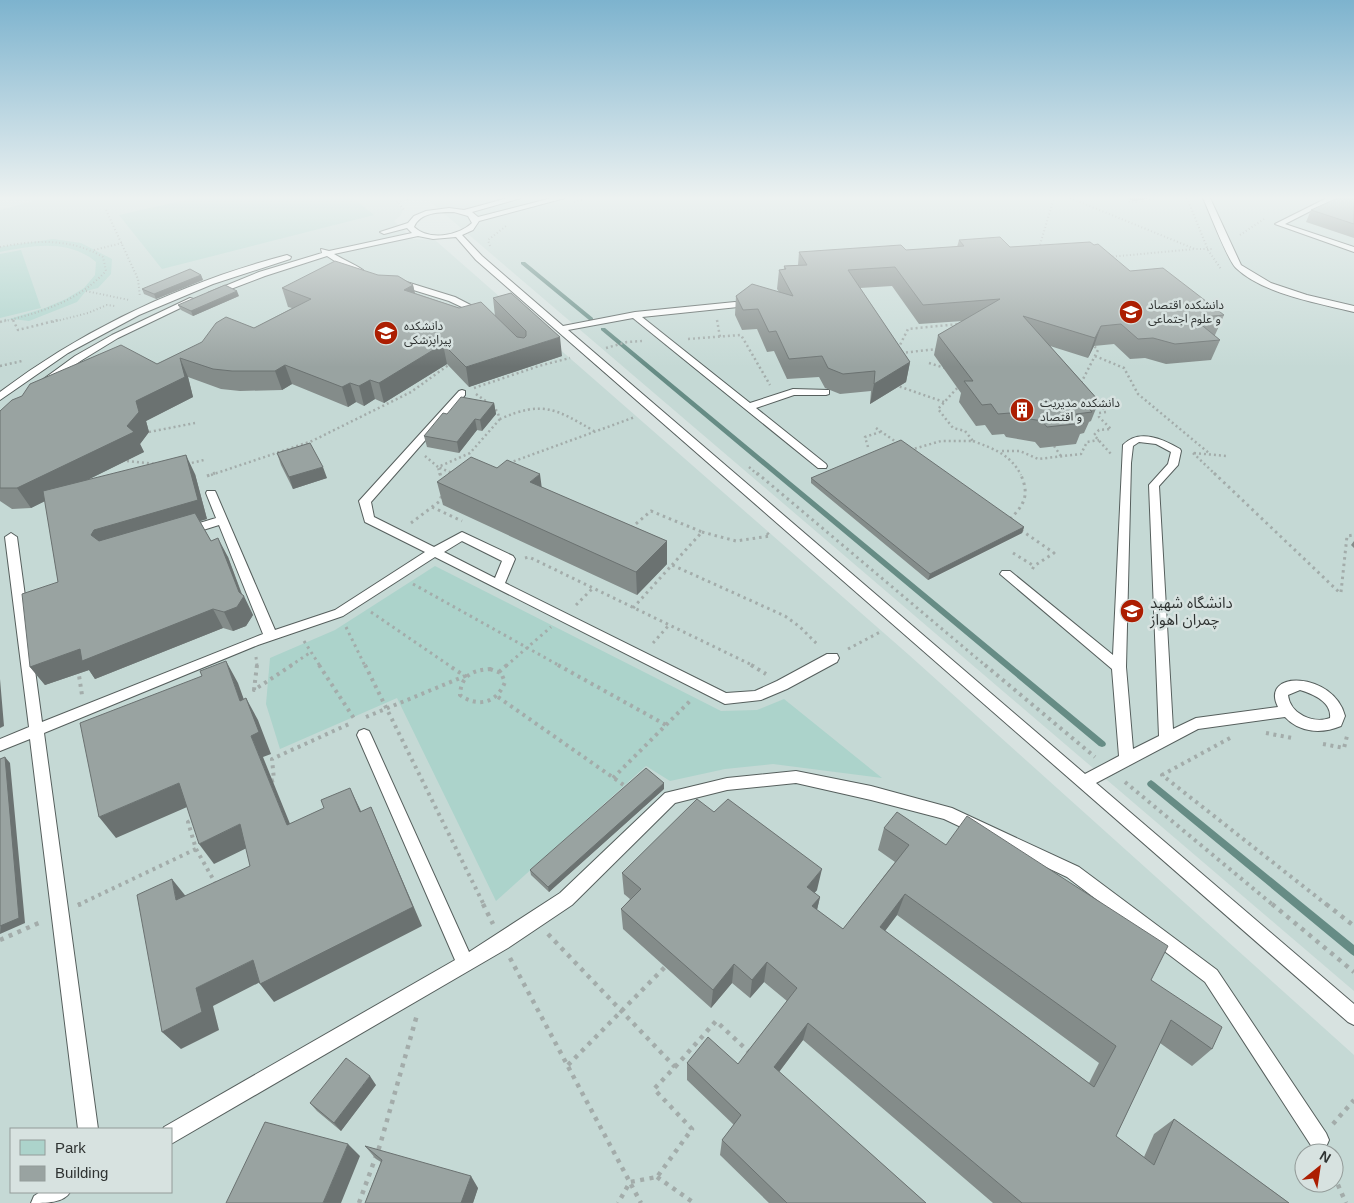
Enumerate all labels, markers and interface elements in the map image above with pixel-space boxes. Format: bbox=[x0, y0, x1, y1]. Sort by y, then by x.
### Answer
place label: دانشکده اقتصاد و علوم اجتماعی bbox=[1148, 298, 1224, 328]
school or university icon: دانشکده اقتصاد و علوم اجتماعی bbox=[1118, 299, 1144, 325]
place label: دانشکده پیراپزشکی bbox=[404, 319, 452, 348]
school or university icon: دانشکده پیراپزشکی bbox=[373, 320, 399, 346]
place label: دانشکده مدیریت و اقتصاد bbox=[1040, 396, 1120, 424]
building icon: دانشکده مدیریت و اقتصاد bbox=[1009, 397, 1035, 423]
place label: دانشگاه شهید چمران اهواز bbox=[1149, 594, 1233, 630]
school or university icon: دانشگاه شهید چمران اهواز bbox=[1119, 598, 1145, 624]
legend bbox=[10, 1128, 172, 1193]
text: Park bbox=[55, 1139, 86, 1156]
north arrow bbox=[1294, 1143, 1344, 1193]
text: N bbox=[1317, 1147, 1334, 1166]
text: Building bbox=[55, 1164, 108, 1181]

